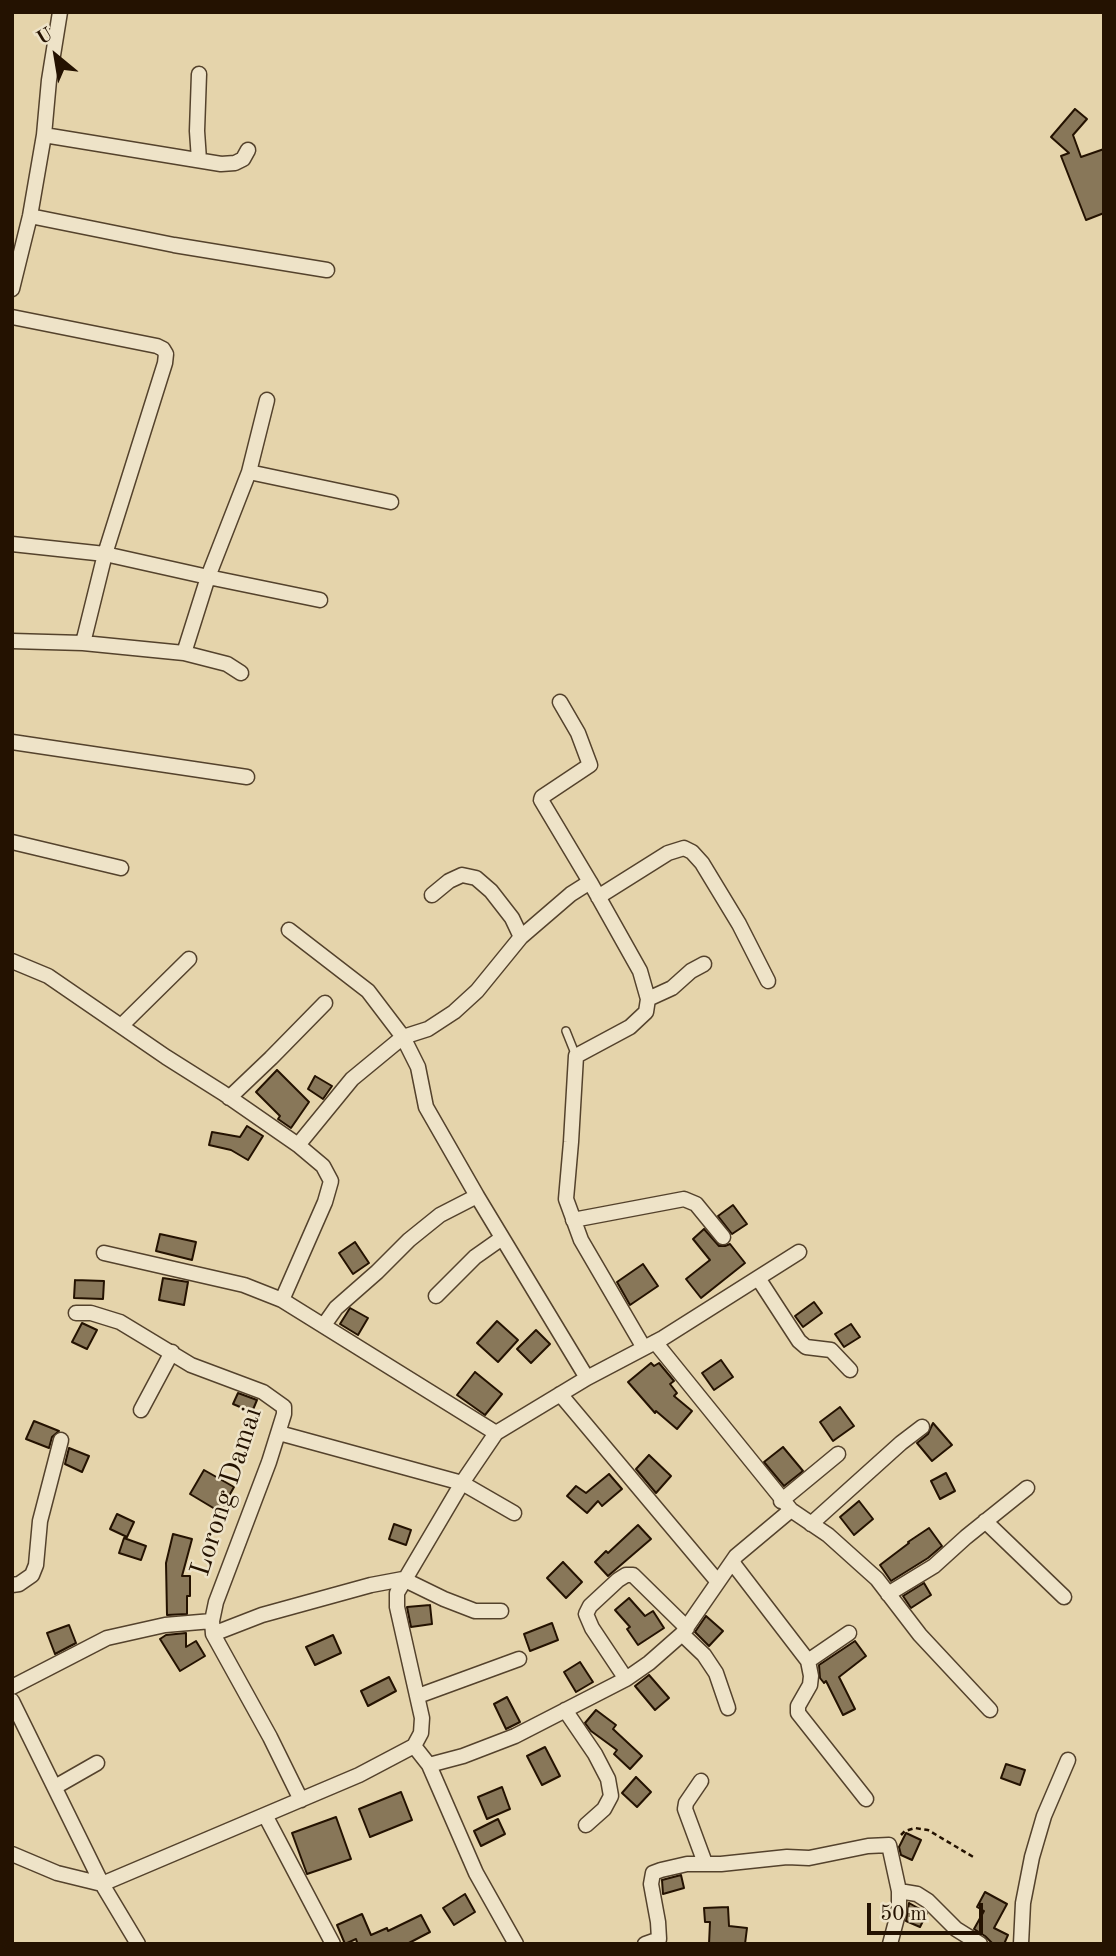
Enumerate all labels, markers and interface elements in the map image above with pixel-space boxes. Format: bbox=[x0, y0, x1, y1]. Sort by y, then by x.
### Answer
north arrow bbox=[21, 21, 91, 91]
text: U bbox=[34, 25, 57, 49]
street label: Lorong Damai bbox=[184, 1403, 270, 1581]
scale bar bbox=[871, 1890, 986, 1934]
text: 50 m bbox=[880, 1904, 927, 1925]

